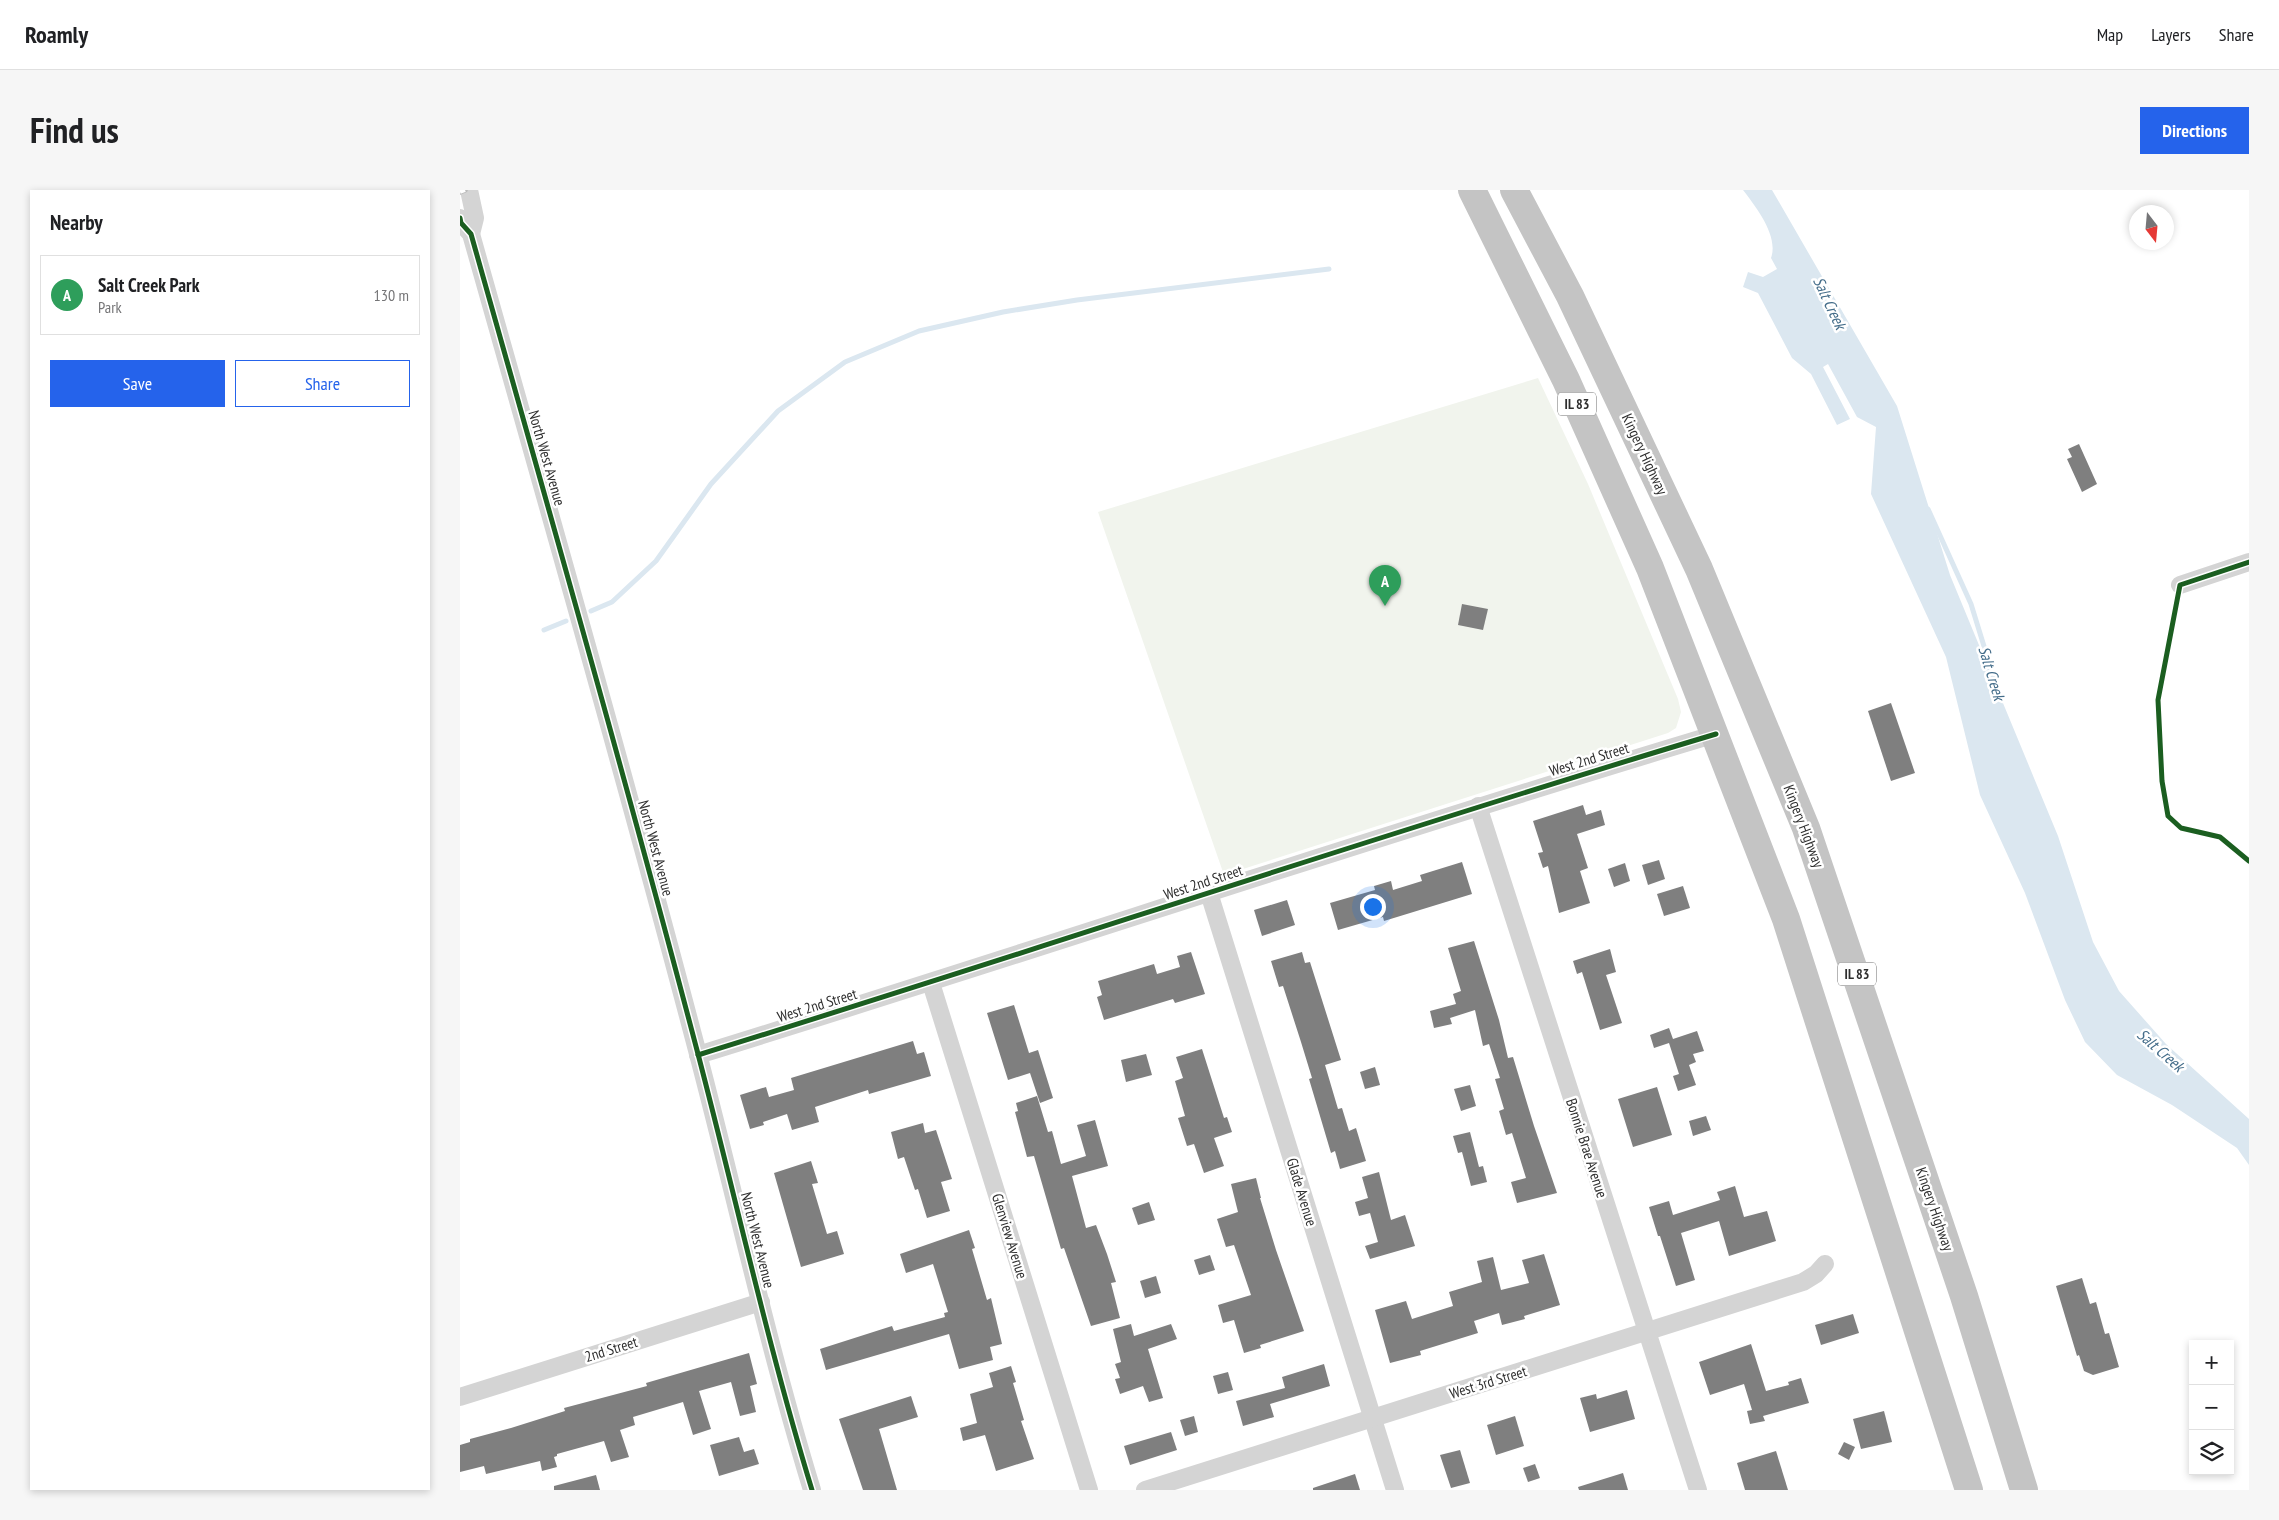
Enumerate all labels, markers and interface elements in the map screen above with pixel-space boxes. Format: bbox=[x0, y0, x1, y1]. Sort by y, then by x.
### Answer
text: Roamly bbox=[25, 19, 88, 50]
text: Map bbox=[2097, 23, 2123, 46]
text: Layers bbox=[2151, 23, 2191, 46]
text: Share bbox=[2219, 23, 2254, 46]
text: Find us bbox=[30, 107, 119, 153]
button: Directions bbox=[2140, 107, 2249, 154]
north arrow bbox=[2129, 205, 2174, 250]
text: Nearby bbox=[50, 209, 103, 236]
text: Salt Creek Park bbox=[98, 273, 199, 297]
water label: Salt Creek bbox=[1809, 274, 1852, 334]
text: A bbox=[63, 285, 71, 305]
text: 130 m bbox=[374, 285, 409, 305]
text: Park bbox=[98, 297, 122, 317]
button: Save bbox=[50, 360, 225, 407]
button: Share bbox=[235, 360, 410, 407]
road number: IL 83 bbox=[1558, 392, 1596, 415]
street label: North West Avenue bbox=[524, 408, 570, 508]
street label: Kingery Highway bbox=[1618, 410, 1672, 498]
pin: A bbox=[1369, 565, 1401, 606]
water label: Salt Creek bbox=[1974, 644, 2010, 704]
street label: West 2nd Street bbox=[1547, 738, 1631, 780]
street label: Kingery Highway bbox=[1779, 782, 1829, 870]
street label: North West Avenue bbox=[634, 798, 678, 898]
street label: West 2nd Street bbox=[1161, 860, 1245, 904]
your location bbox=[1360, 894, 1386, 920]
road number: IL 83 bbox=[1838, 962, 1876, 986]
street label: West 2nd Street bbox=[775, 984, 859, 1026]
water label: Salt Creek bbox=[2133, 1024, 2190, 1077]
street label: Bonnie Brae Avenue bbox=[1562, 1096, 1612, 1200]
street label: Glade Avenue bbox=[1283, 1156, 1321, 1228]
street label: Kingery Highway bbox=[1912, 1165, 1958, 1254]
street label: North West Avenue bbox=[737, 1190, 779, 1290]
street label: Glenview Avenue bbox=[988, 1191, 1032, 1281]
street label: 2nd Street bbox=[582, 1332, 640, 1366]
map controls bbox=[2189, 1340, 2234, 1475]
button: + bbox=[2189, 1340, 2234, 1385]
street label: West 3rd Street bbox=[1447, 1361, 1529, 1403]
button: − bbox=[2189, 1385, 2234, 1430]
button: layers bbox=[2189, 1430, 2234, 1475]

